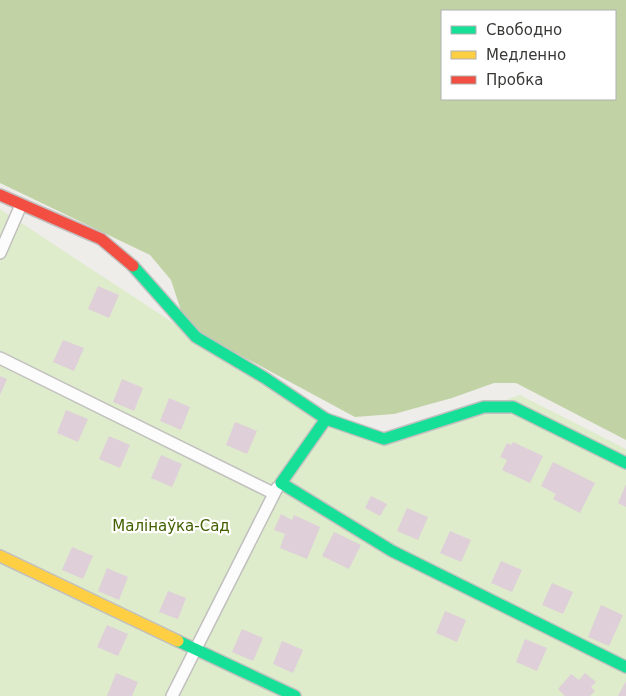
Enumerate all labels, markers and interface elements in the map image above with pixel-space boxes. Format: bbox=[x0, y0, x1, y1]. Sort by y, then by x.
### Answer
legend bbox=[441, 10, 616, 100]
text: Свободно bbox=[486, 21, 562, 39]
text: Медленно bbox=[486, 46, 566, 64]
text: Пробка bbox=[486, 71, 543, 89]
park label: Малінаўка-Сад bbox=[112, 517, 230, 535]

